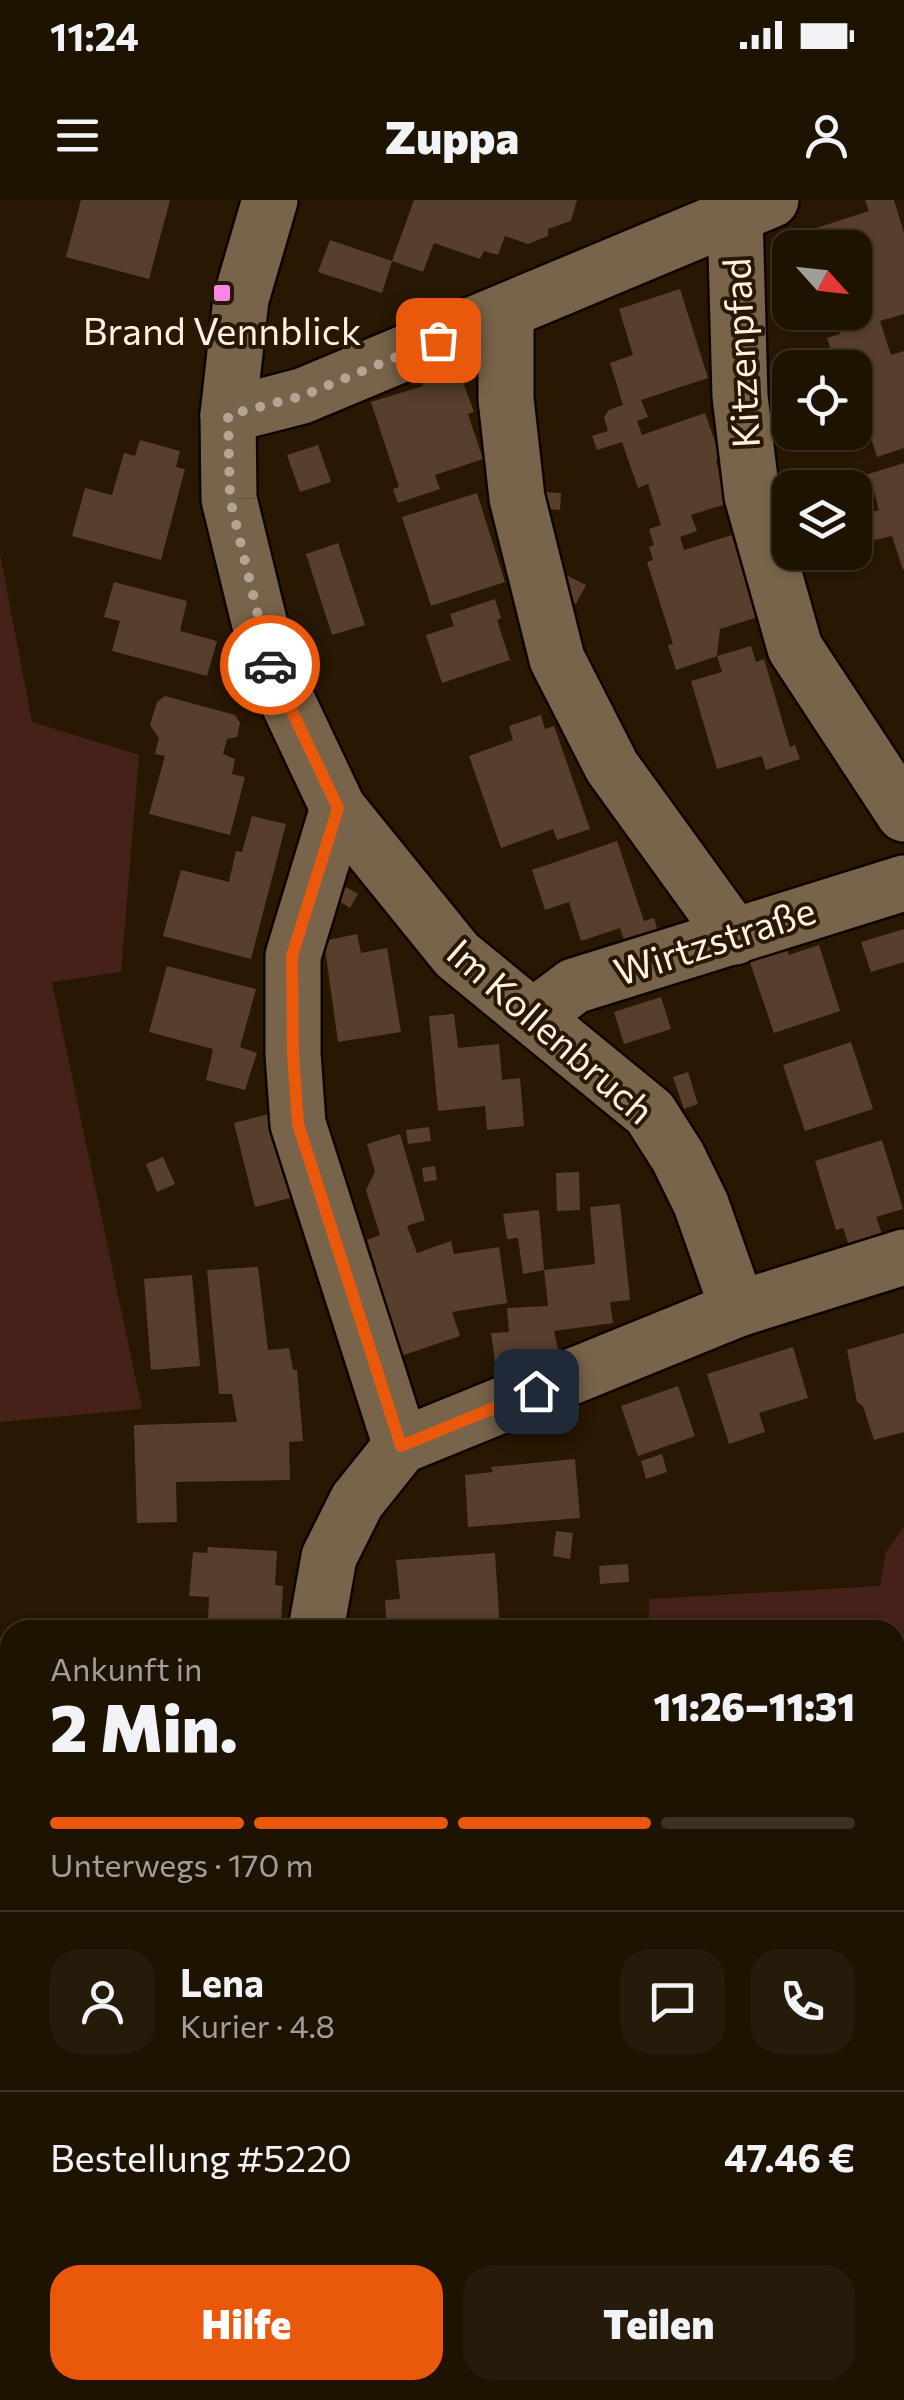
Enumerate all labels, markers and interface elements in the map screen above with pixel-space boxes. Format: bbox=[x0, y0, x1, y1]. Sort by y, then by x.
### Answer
text: 11:24 bbox=[50, 12, 139, 59]
icon: menu bbox=[50, 108, 105, 163]
text: Zuppa bbox=[385, 108, 519, 163]
icon: person bbox=[799, 108, 854, 163]
north arrow bbox=[772, 230, 872, 330]
map controls bbox=[772, 230, 872, 570]
street label: Kitzenpfad bbox=[711, 257, 768, 449]
marker: Brand Vennblick bbox=[211, 282, 233, 304]
pin bbox=[396, 298, 481, 383]
place label: Brand Vennblick bbox=[83, 306, 361, 353]
icon: bag bbox=[411, 313, 466, 368]
button: locate bbox=[772, 350, 872, 450]
button: layers bbox=[772, 470, 872, 570]
courier bbox=[220, 615, 320, 715]
icon: car bbox=[243, 638, 298, 693]
street label: Wirtzstraße bbox=[608, 885, 821, 994]
street label: Im Kollenbruch bbox=[439, 928, 665, 1133]
pin bbox=[494, 1349, 579, 1434]
icon: home bbox=[509, 1364, 564, 1419]
text: Ankunft in bbox=[50, 1648, 202, 1688]
text: 11:26–11:31 bbox=[654, 1682, 855, 1729]
text: 2 Min. bbox=[50, 1686, 238, 1765]
text: Unterwegs · 170 m bbox=[50, 1844, 313, 1884]
button: person bbox=[50, 1949, 155, 2054]
button: chat bbox=[620, 1949, 725, 2054]
button: phone bbox=[750, 1949, 855, 2054]
text: Lena bbox=[180, 1958, 264, 2005]
text: Kurier · 4.8 bbox=[180, 2005, 335, 2045]
text: Bestellung #5220 bbox=[50, 2133, 352, 2180]
text: 47.46 € bbox=[724, 2133, 855, 2180]
button: Hilfe bbox=[50, 2265, 443, 2380]
button: Teilen bbox=[463, 2265, 855, 2380]

